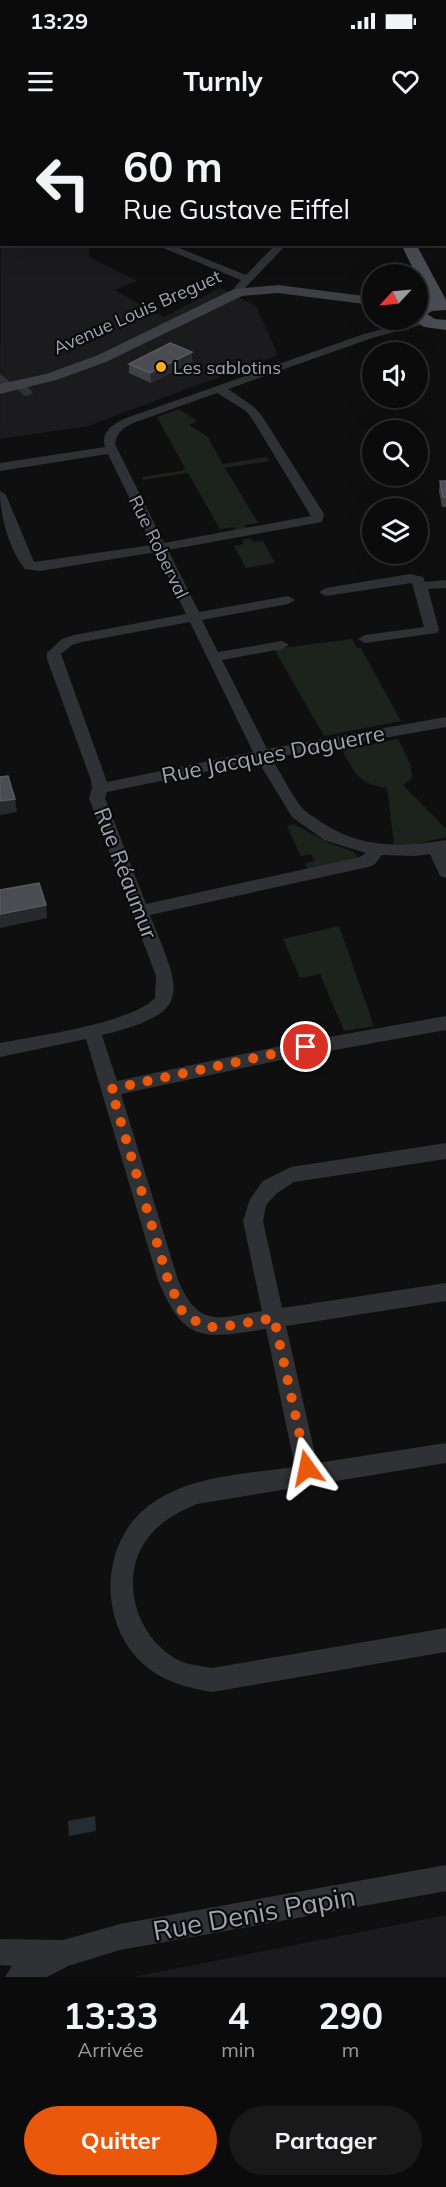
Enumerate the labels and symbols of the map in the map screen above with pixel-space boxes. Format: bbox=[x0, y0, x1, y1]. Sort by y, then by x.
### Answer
north arrow bbox=[362, 264, 428, 330]
street label: Avenue Louis Breguet bbox=[49, 265, 225, 359]
place label: Les sablotins bbox=[173, 356, 281, 379]
marker: Les sablotins bbox=[154, 360, 168, 374]
street label: Rue Roberval bbox=[124, 492, 194, 602]
street label: Rue Jacques Daguerre bbox=[159, 719, 387, 789]
street label: Rue Réaumur bbox=[88, 803, 164, 943]
pin bbox=[280, 1021, 331, 1072]
position arrow bbox=[275, 1436, 339, 1500]
street label: Rue Denis Papin bbox=[150, 1878, 358, 1948]

